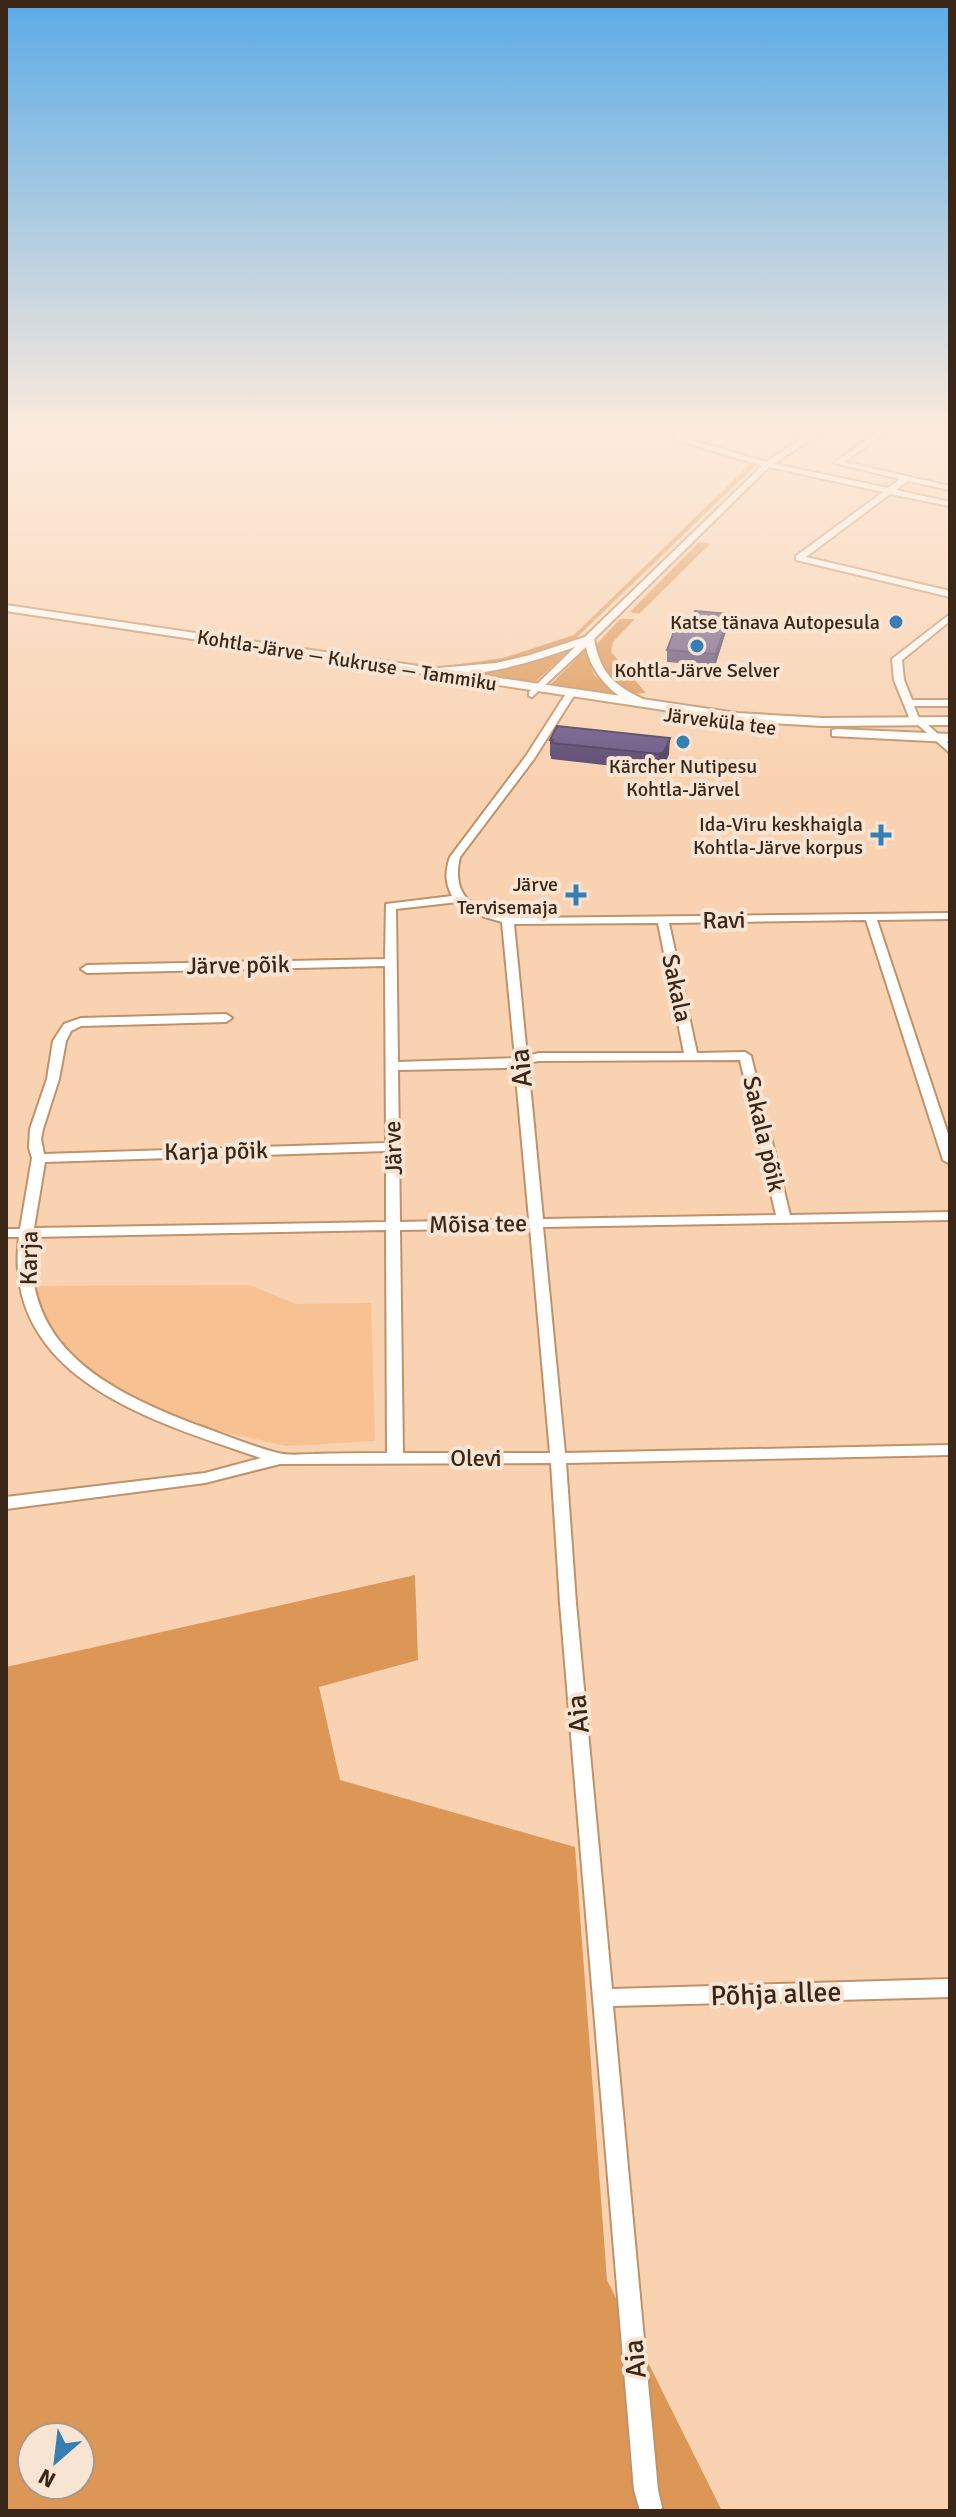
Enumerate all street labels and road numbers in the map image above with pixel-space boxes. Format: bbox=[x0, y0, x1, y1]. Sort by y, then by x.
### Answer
street label: Kohtla-Järve — Kukruse — Tammiku bbox=[195, 624, 499, 697]
street label: Järveküla tee bbox=[662, 702, 778, 741]
street label: Ravi bbox=[702, 905, 746, 935]
street label: Järve põik bbox=[186, 949, 290, 981]
street label: Sakala bbox=[655, 951, 699, 1025]
street label: Aia bbox=[502, 1047, 540, 1089]
street label: Sakala põik bbox=[736, 1073, 792, 1195]
street label: Järve bbox=[377, 1120, 409, 1176]
street label: Karja põik bbox=[164, 1135, 268, 1167]
street label: Mõisa tee bbox=[428, 1208, 528, 1240]
street label: Karja bbox=[14, 1230, 44, 1286]
street label: Olevi bbox=[450, 1443, 502, 1473]
street label: Aia bbox=[559, 1693, 597, 1735]
street label: Põhja allee bbox=[710, 1975, 842, 2013]
street label: Aia bbox=[616, 2338, 654, 2380]

